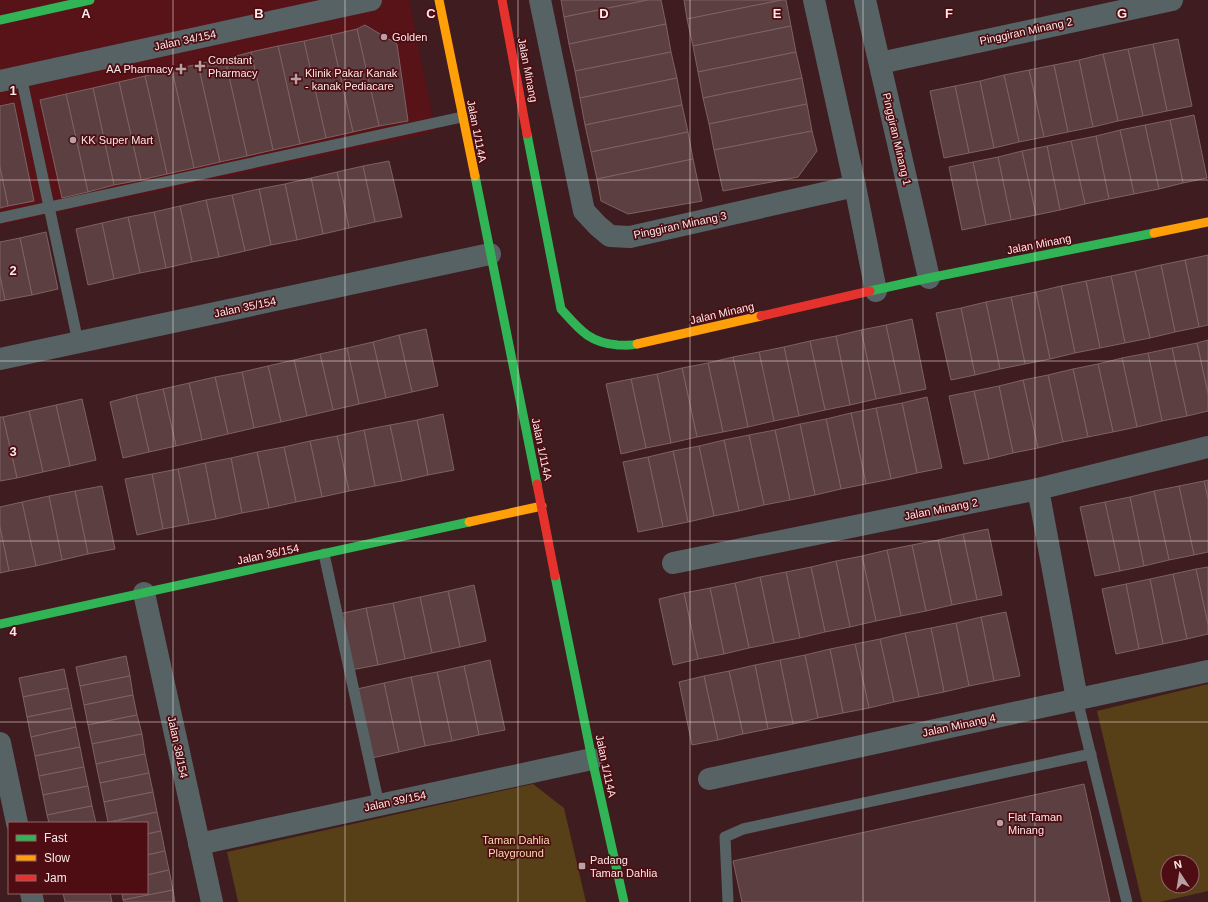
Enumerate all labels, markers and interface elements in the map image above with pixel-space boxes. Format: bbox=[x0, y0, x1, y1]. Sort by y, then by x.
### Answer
text: A bbox=[81, 6, 91, 21]
text: B bbox=[254, 6, 264, 21]
text: C bbox=[426, 6, 436, 21]
text: D bbox=[599, 6, 609, 21]
text: E bbox=[773, 6, 782, 21]
text: F bbox=[945, 6, 953, 21]
text: G bbox=[1117, 6, 1127, 21]
street label: Pinggiran Minang 2 bbox=[978, 15, 1074, 47]
street label: Jalan 34/154 bbox=[153, 28, 217, 52]
place label: Golden bbox=[392, 31, 427, 43]
marker: Golden bbox=[379, 32, 389, 42]
street label: Jalan Minang bbox=[516, 37, 540, 103]
place label: Constant Pharmacy bbox=[208, 54, 258, 79]
marker: Constant Pharmacy bbox=[195, 61, 205, 71]
place label: AA Pharmacy bbox=[106, 63, 173, 75]
marker: AA Pharmacy bbox=[176, 64, 186, 74]
place label: Klinik Pakar Kanak - kanak Pediacare bbox=[305, 67, 398, 92]
marker: Klinik Pakar Kanak - kanak Pediacare bbox=[290, 73, 302, 85]
text: 1 bbox=[9, 83, 17, 98]
street label: Pinggiran Minang 1 bbox=[880, 91, 914, 187]
street label: Jalan 1/114A bbox=[465, 99, 489, 164]
place label: KK Super Mart bbox=[81, 134, 153, 146]
marker: KK Super Mart bbox=[68, 135, 78, 145]
street label: Pinggiran Minang 3 bbox=[632, 209, 728, 241]
street label: Jalan Minang bbox=[1006, 232, 1072, 256]
text: 2 bbox=[9, 263, 17, 278]
street label: Jalan 35/154 bbox=[213, 295, 277, 319]
street label: Jalan Minang bbox=[689, 300, 755, 326]
street label: Jalan 1/114A bbox=[530, 417, 555, 482]
text: 3 bbox=[9, 444, 17, 459]
street label: Jalan Minang 2 bbox=[903, 496, 979, 522]
street label: Jalan 36/154 bbox=[236, 542, 300, 566]
text: 4 bbox=[9, 624, 17, 639]
street label: Jalan Minang 4 bbox=[921, 711, 997, 739]
street label: Jalan 38/154 bbox=[166, 715, 190, 779]
street label: Jalan 1/114A bbox=[594, 734, 619, 799]
street label: Jalan 39/154 bbox=[363, 789, 427, 813]
place label: Flat Taman Minang bbox=[1008, 811, 1062, 836]
marker: Flat Taman Minang bbox=[995, 818, 1005, 828]
legend bbox=[8, 822, 148, 894]
text: Fast bbox=[44, 831, 68, 845]
park label: Taman Dahlia Playground bbox=[482, 834, 551, 859]
text: Slow bbox=[44, 851, 70, 865]
place label: Padang Taman Dahlia bbox=[590, 854, 658, 879]
north arrow bbox=[1160, 854, 1200, 894]
text: N bbox=[1173, 858, 1183, 871]
marker: Padang Taman Dahlia bbox=[577, 861, 587, 871]
text: Jam bbox=[44, 871, 67, 885]

